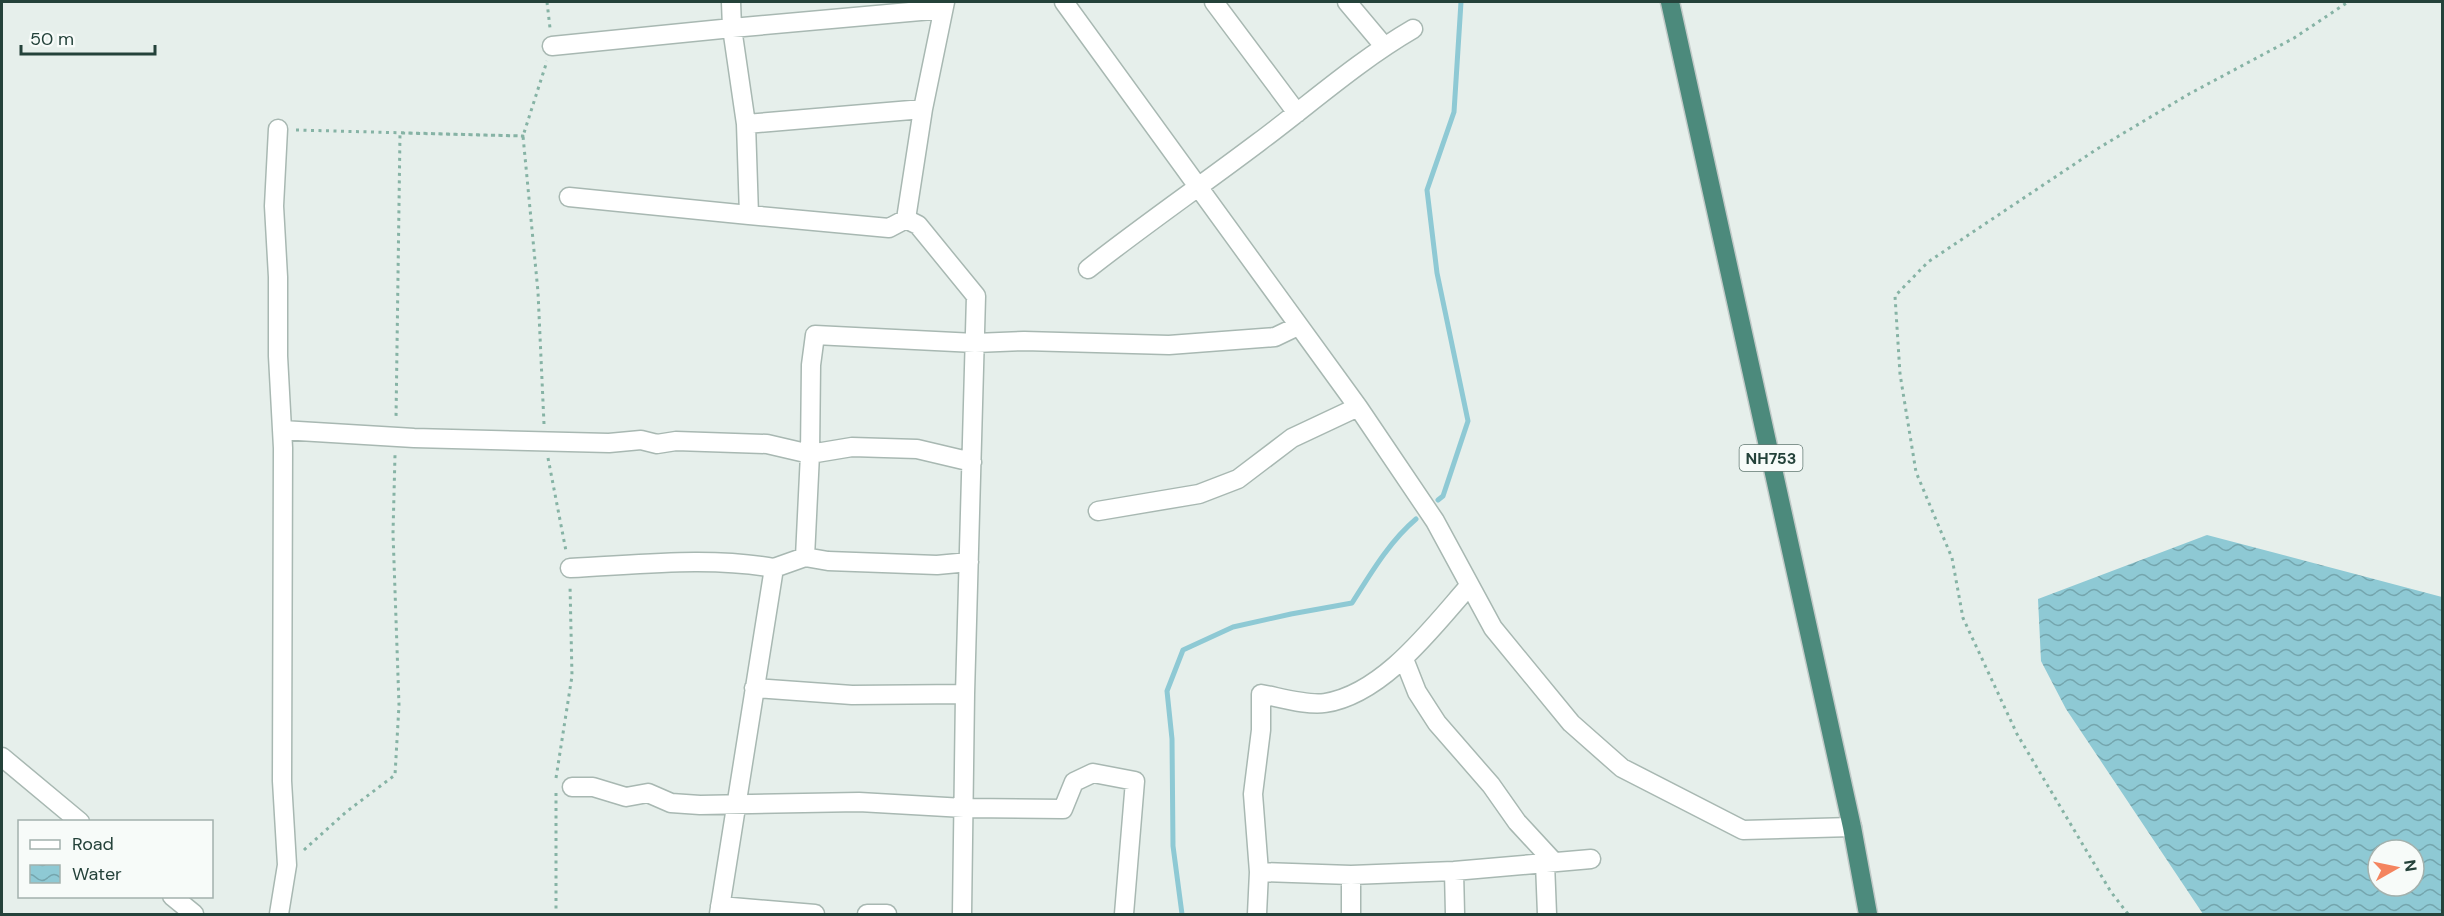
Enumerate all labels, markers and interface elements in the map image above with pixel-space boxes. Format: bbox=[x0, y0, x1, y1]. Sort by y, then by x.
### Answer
scale bar bbox=[21, 18, 154, 56]
text: 50 m bbox=[30, 27, 74, 51]
road number: NH753 bbox=[1740, 445, 1802, 471]
legend bbox=[18, 820, 213, 898]
text: Road bbox=[72, 832, 114, 856]
north arrow bbox=[2366, 838, 2426, 898]
text: N bbox=[2399, 858, 2422, 873]
text: Water bbox=[72, 862, 122, 886]

